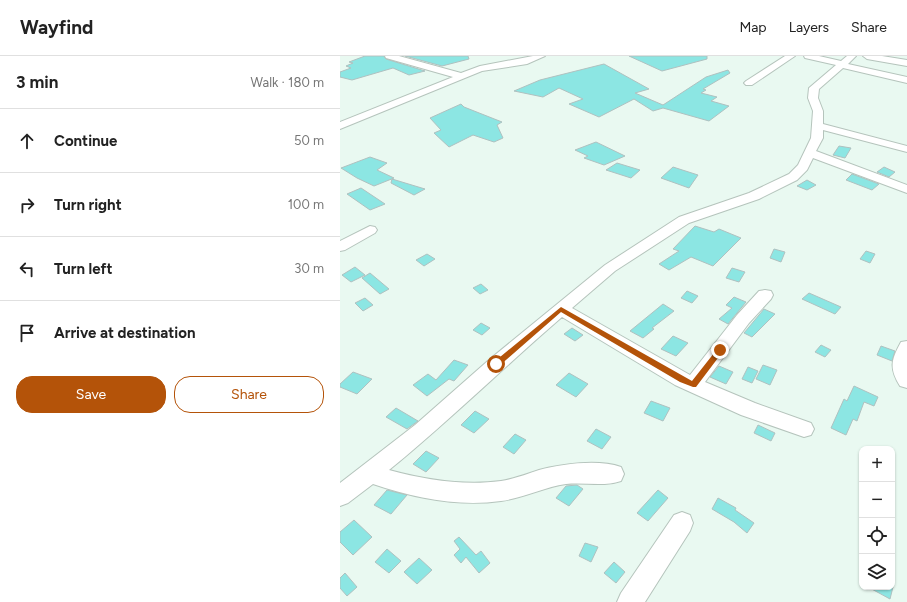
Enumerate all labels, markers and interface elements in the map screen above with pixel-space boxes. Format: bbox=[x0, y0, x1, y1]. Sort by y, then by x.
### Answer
text: Wayfind bbox=[20, 16, 93, 39]
text: Map bbox=[739, 19, 767, 36]
text: Layers bbox=[789, 19, 829, 36]
text: Share bbox=[851, 19, 887, 36]
text: 3 min bbox=[16, 72, 58, 92]
text: Walk · 180 m bbox=[251, 75, 324, 90]
icon: ahead bbox=[16, 130, 38, 152]
text: Continue bbox=[54, 132, 117, 150]
text: 50 m bbox=[294, 133, 324, 148]
icon: right bbox=[16, 194, 38, 216]
text: Turn right bbox=[54, 196, 122, 214]
text: 100 m bbox=[288, 197, 324, 212]
icon: left bbox=[16, 258, 38, 280]
text: Turn left bbox=[54, 260, 112, 278]
text: 30 m bbox=[294, 261, 324, 276]
icon: arrive bbox=[16, 322, 38, 344]
text: Arrive at destination bbox=[54, 324, 195, 342]
route end bbox=[711, 341, 729, 359]
route start bbox=[487, 355, 505, 373]
button: Save bbox=[16, 376, 166, 413]
button: Share bbox=[174, 376, 324, 413]
map controls bbox=[859, 446, 895, 590]
button: + bbox=[859, 446, 895, 482]
button: − bbox=[859, 482, 895, 518]
button: locate bbox=[859, 518, 895, 554]
button: layers bbox=[859, 554, 895, 590]

